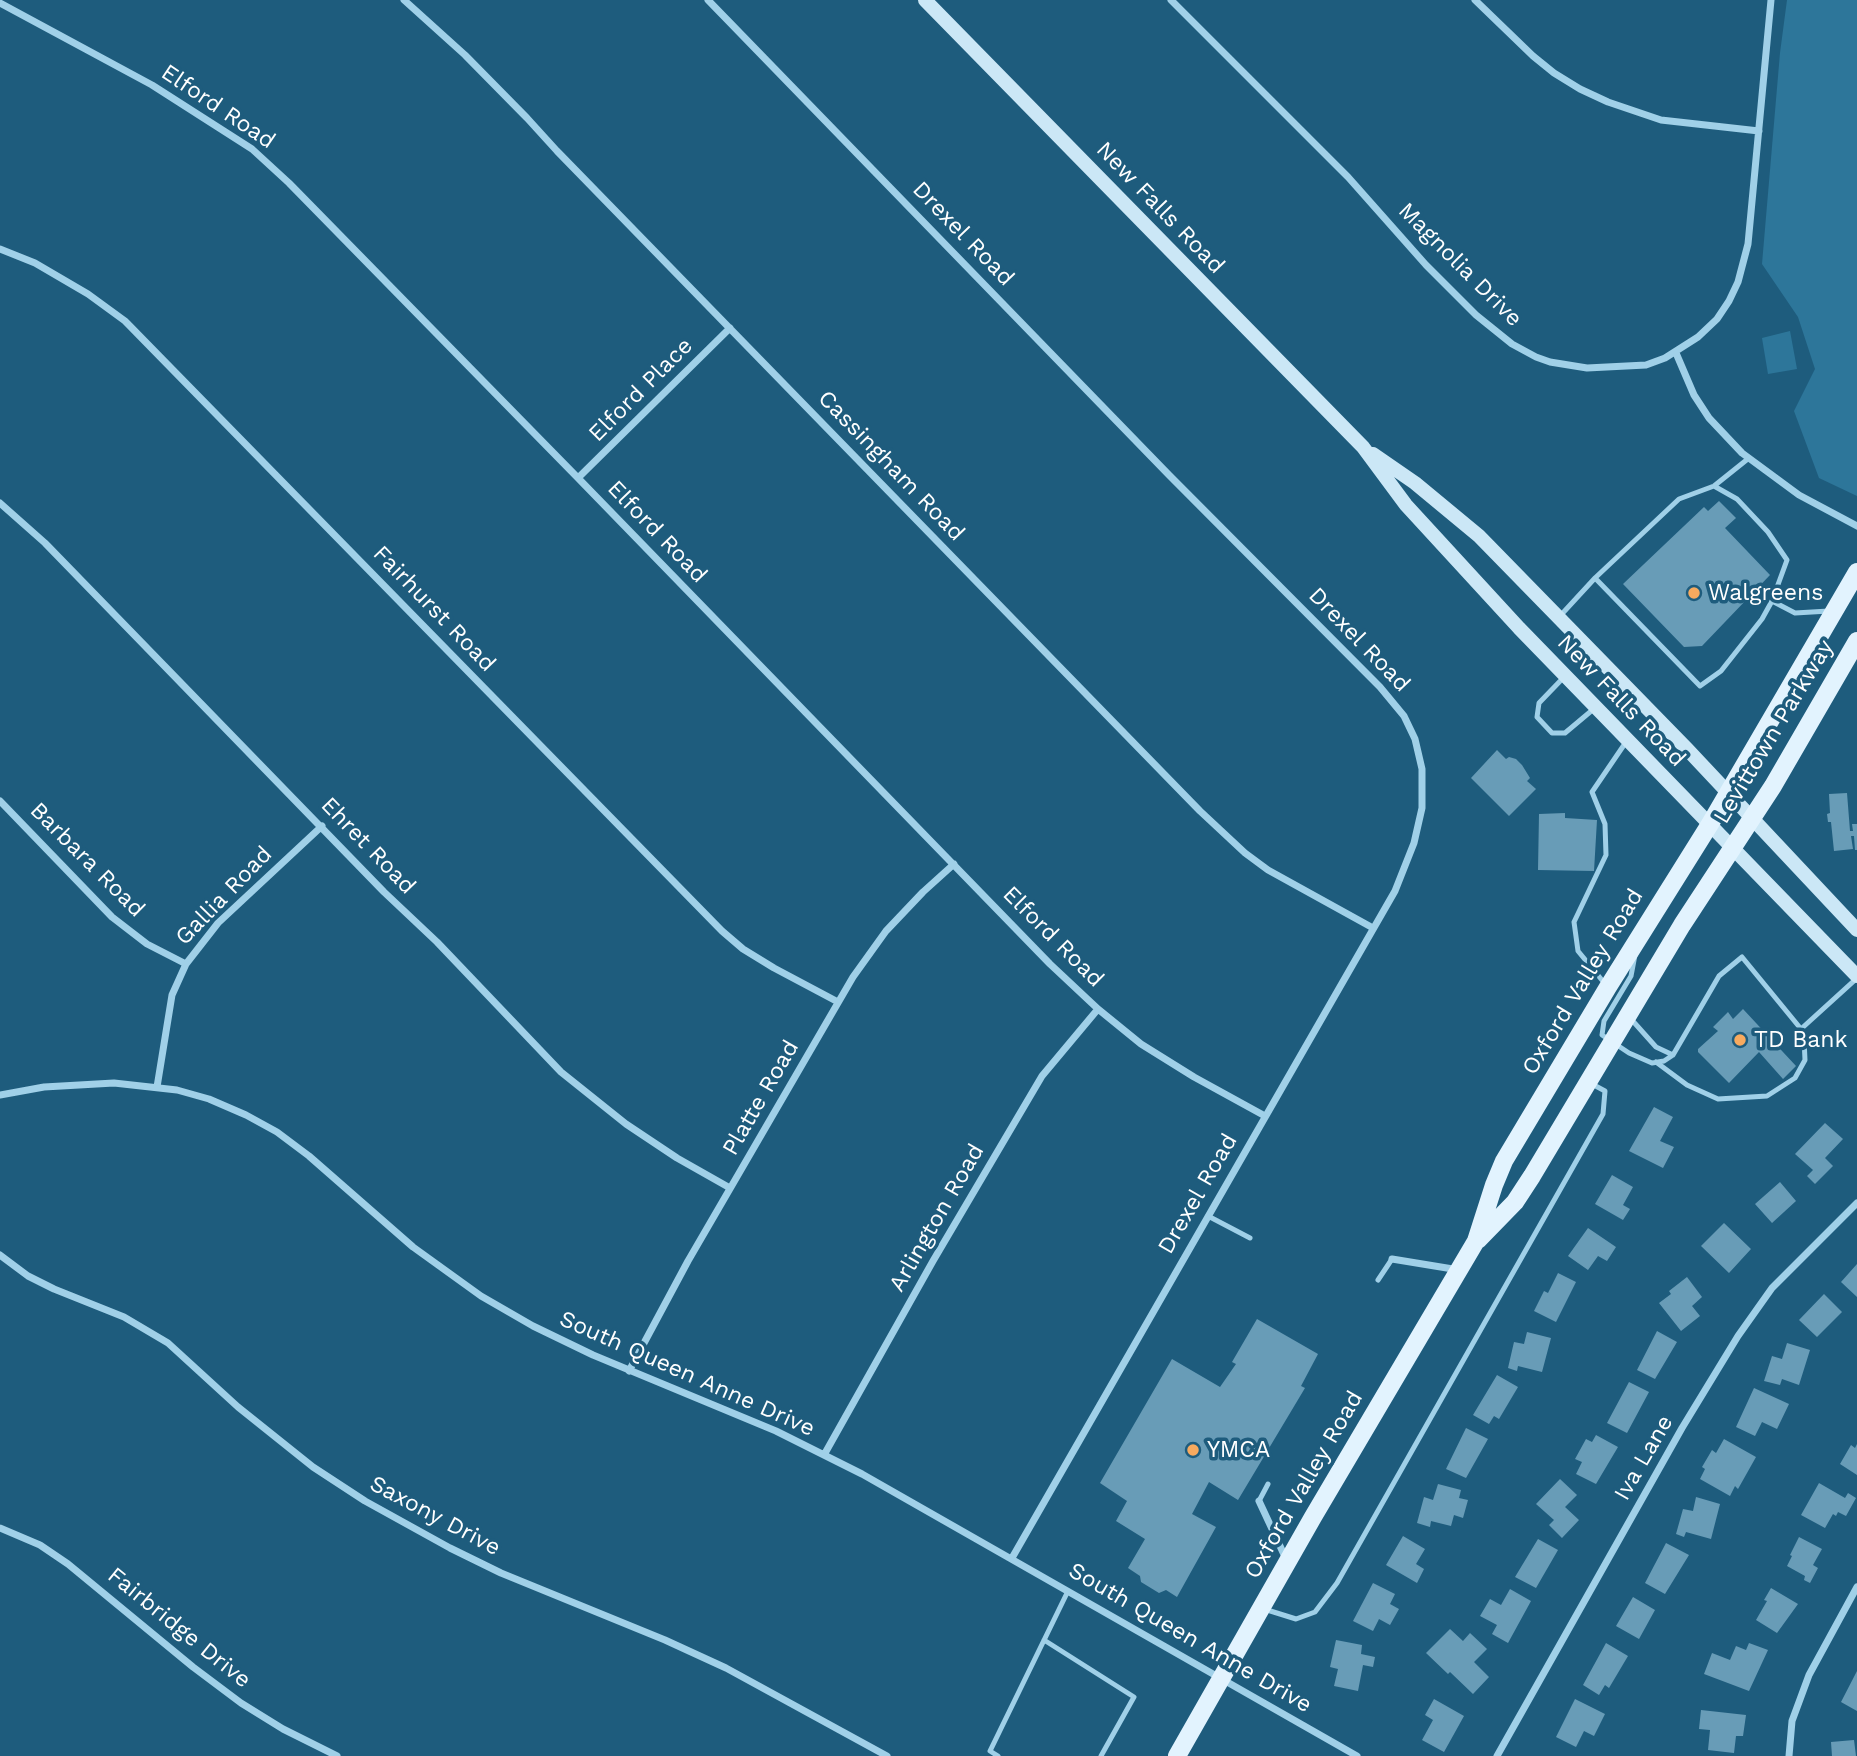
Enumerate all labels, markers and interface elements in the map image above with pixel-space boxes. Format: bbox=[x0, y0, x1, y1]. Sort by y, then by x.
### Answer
street label: Elford Road bbox=[156, 59, 280, 155]
street label: New Falls Road bbox=[1090, 136, 1230, 280]
street label: Drexel Road bbox=[906, 176, 1020, 292]
street label: Magnolia Drive bbox=[1392, 197, 1528, 333]
street label: Elford Place bbox=[583, 332, 699, 448]
street label: Cassingham Road bbox=[812, 385, 970, 547]
street label: Elford Road bbox=[601, 475, 713, 589]
street label: Fairhurst Road bbox=[367, 540, 501, 678]
place label: Walgreens bbox=[1708, 579, 1823, 607]
street label: Drexel Road bbox=[1302, 582, 1416, 698]
marker: Walgreens bbox=[1686, 585, 1702, 601]
street label: New Falls Road bbox=[1551, 629, 1691, 773]
street label: Levittown Parkway bbox=[1708, 635, 1840, 829]
street label: Ehret Road bbox=[315, 792, 421, 900]
street label: Barbara Road bbox=[24, 797, 150, 923]
street label: Gallia Road bbox=[170, 841, 278, 951]
street label: Elford Road bbox=[997, 881, 1109, 993]
street label: Oxford Valley Road bbox=[1517, 884, 1649, 1080]
place label: TD Bank bbox=[1754, 1026, 1848, 1054]
marker: TD Bank bbox=[1732, 1032, 1748, 1048]
street label: Platte Road bbox=[717, 1035, 805, 1161]
street label: Drexel Road bbox=[1152, 1129, 1244, 1259]
street label: Arlington Road bbox=[884, 1139, 990, 1297]
street label: South Queen Anne Drive bbox=[555, 1305, 819, 1443]
street label: Oxford Valley Road bbox=[1239, 1386, 1369, 1584]
street label: Iva Lane bbox=[1609, 1411, 1679, 1505]
place label: YMCA bbox=[1207, 1436, 1270, 1464]
marker: YMCA bbox=[1185, 1442, 1201, 1458]
street label: Saxony Drive bbox=[365, 1470, 505, 1562]
street label: South Queen Anne Drive bbox=[1063, 1557, 1317, 1719]
street label: Fairbridge Drive bbox=[102, 1562, 256, 1694]

